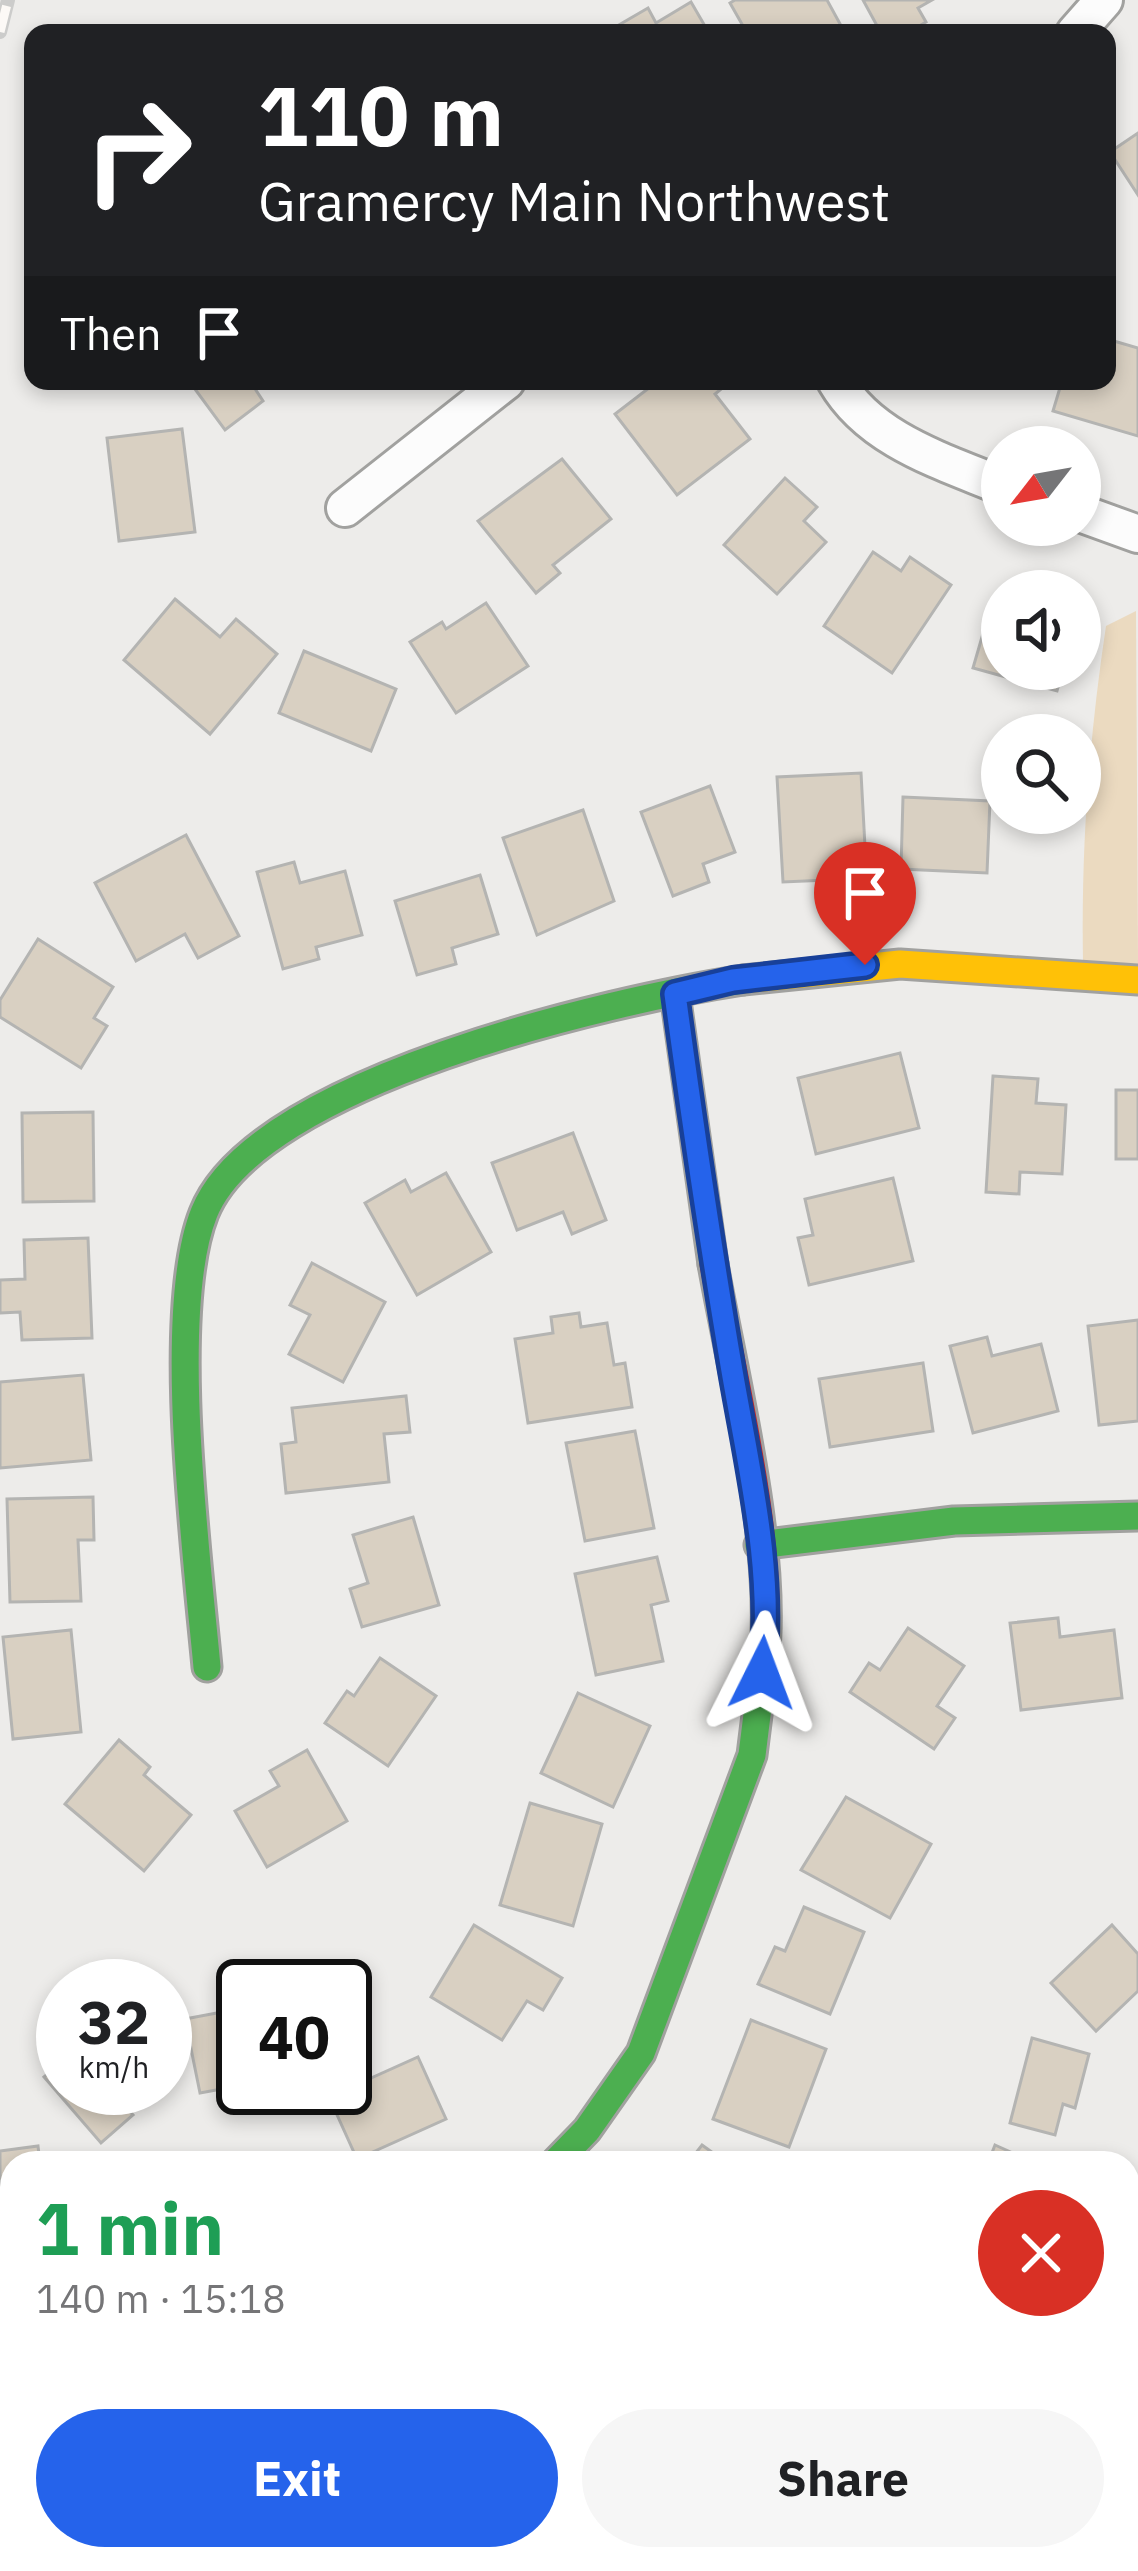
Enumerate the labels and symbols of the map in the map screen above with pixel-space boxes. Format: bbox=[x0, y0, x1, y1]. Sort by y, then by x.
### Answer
north arrow bbox=[981, 426, 1101, 546]
pin bbox=[814, 842, 916, 965]
position arrow bbox=[699, 1610, 825, 1736]
speed limit sign: 40 bbox=[216, 1959, 372, 2115]

